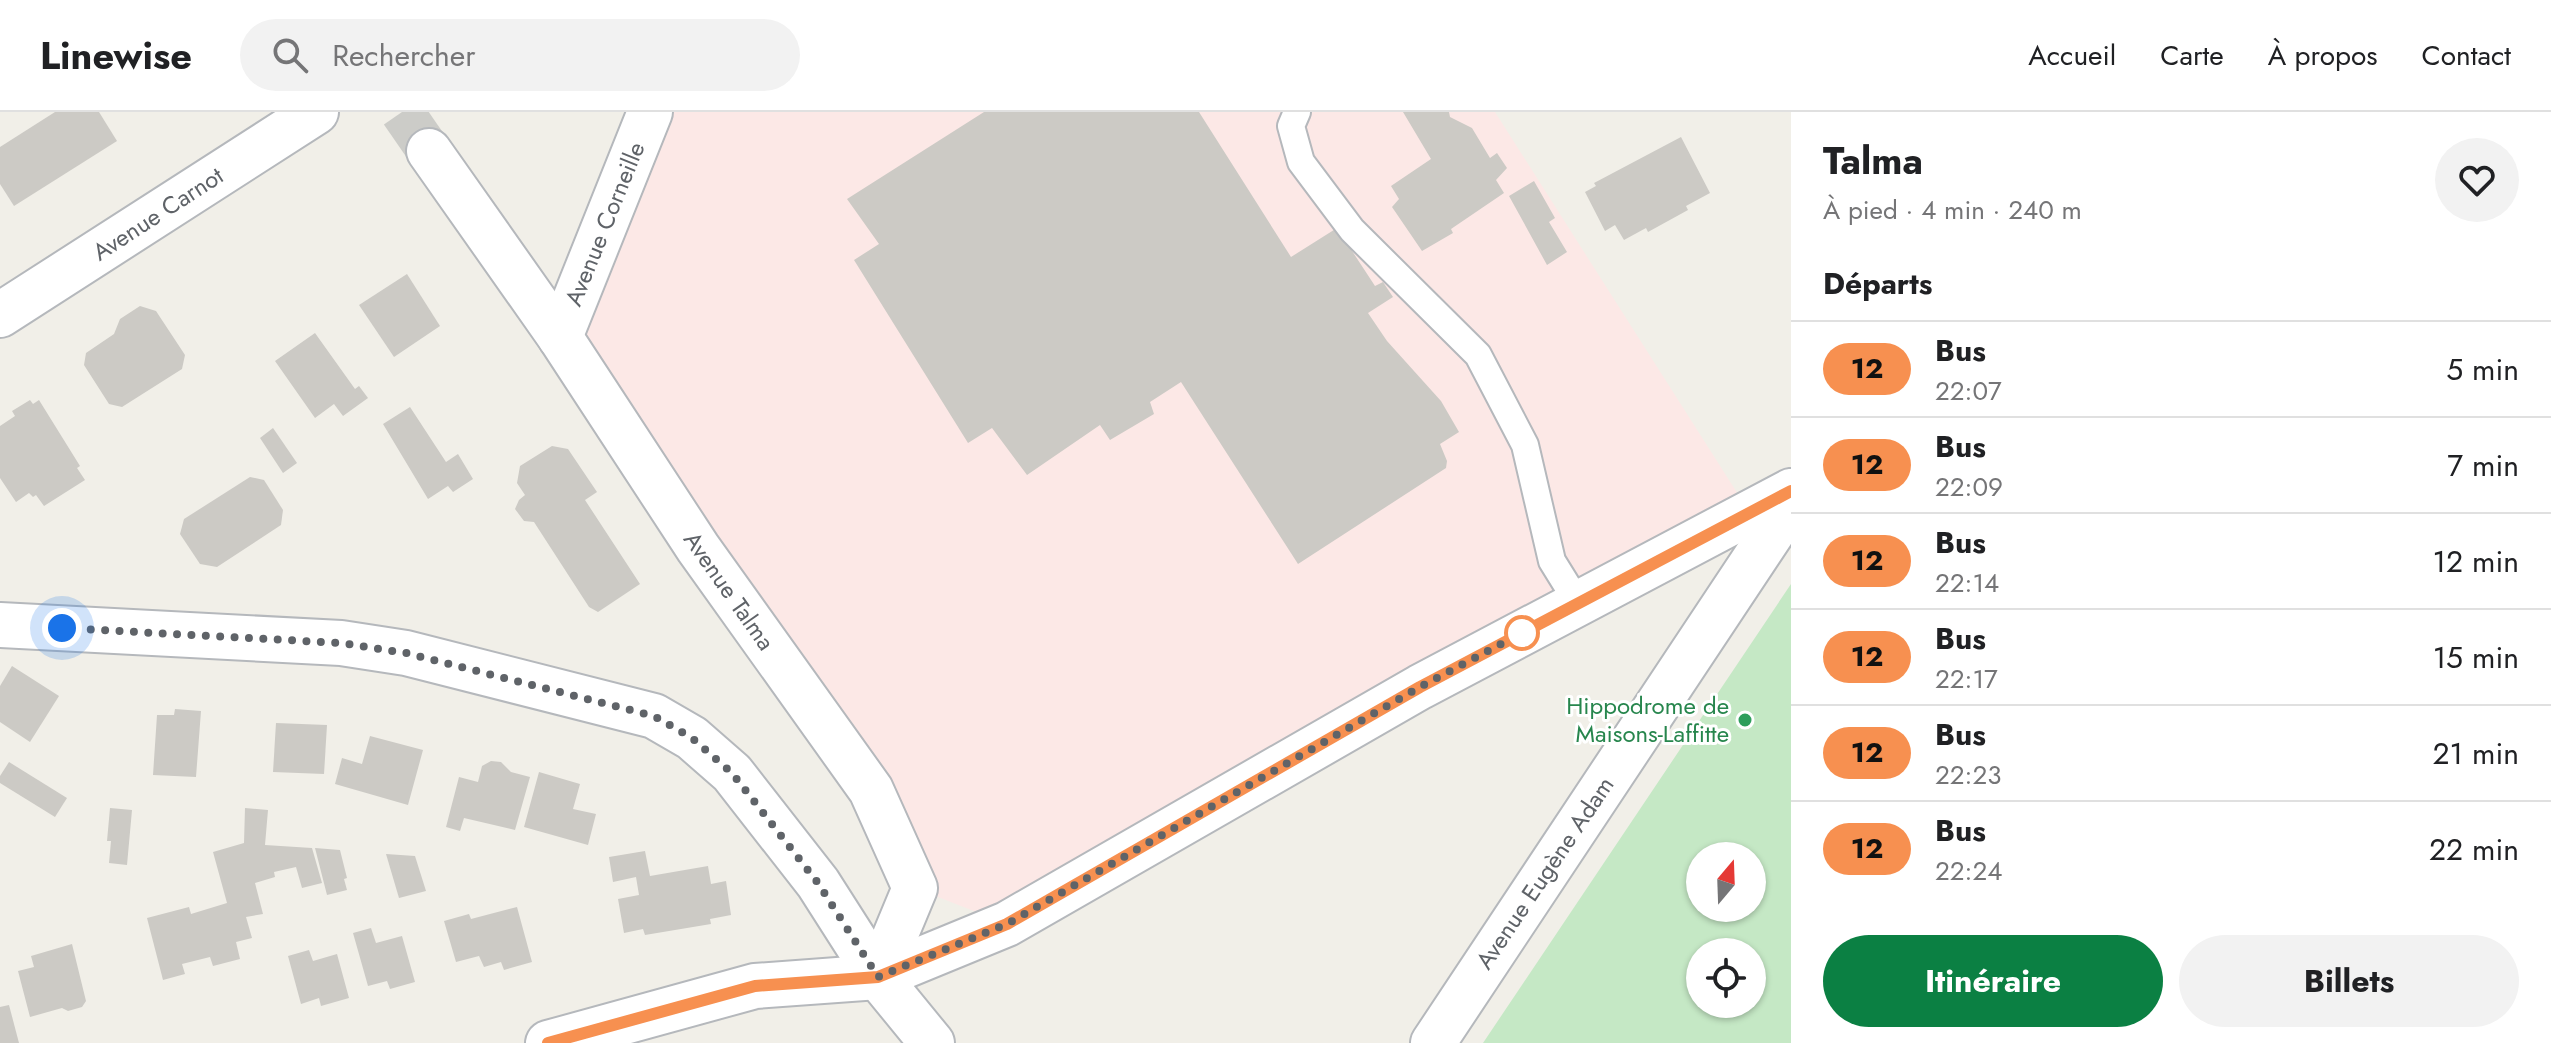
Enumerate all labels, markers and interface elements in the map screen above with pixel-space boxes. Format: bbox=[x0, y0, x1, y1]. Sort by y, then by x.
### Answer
search box bbox=[240, 19, 800, 91]
text: Linewise bbox=[40, 28, 192, 83]
icon: search bbox=[268, 33, 312, 77]
text: Rechercher bbox=[332, 34, 476, 77]
text: Accueil bbox=[2028, 35, 2116, 76]
text: Carte bbox=[2160, 35, 2224, 76]
text: À propos bbox=[2268, 35, 2378, 76]
text: Contact bbox=[2422, 35, 2511, 76]
text: Talma bbox=[1823, 133, 1923, 188]
street label: Avenue Corneille bbox=[556, 136, 653, 311]
button: heart bbox=[2435, 138, 2519, 222]
street label: Avenue Carnot bbox=[85, 158, 230, 269]
text: À pied · 4 min · 240 m bbox=[1823, 191, 2082, 229]
text: Départs bbox=[1823, 262, 1932, 305]
text: Bus bbox=[1935, 329, 1986, 372]
text: 12 bbox=[1851, 348, 1883, 389]
text: 5 min bbox=[2446, 348, 2519, 391]
text: 22:07 bbox=[1935, 372, 2002, 410]
text: Bus bbox=[1935, 425, 1986, 468]
text: 12 bbox=[1851, 444, 1883, 485]
text: 7 min bbox=[2447, 444, 2519, 487]
text: 22:09 bbox=[1935, 468, 2003, 506]
text: Bus bbox=[1935, 521, 1986, 564]
street label: Avenue Talma bbox=[675, 524, 783, 657]
text: 12 bbox=[1851, 540, 1883, 581]
text: 12 min bbox=[2432, 540, 2519, 583]
text: 22:14 bbox=[1935, 564, 1999, 602]
your location bbox=[42, 608, 82, 648]
unlabelled marker bbox=[1505, 616, 1539, 650]
text: Bus bbox=[1935, 617, 1986, 660]
text: 12 bbox=[1851, 636, 1883, 677]
text: 15 min bbox=[2433, 636, 2519, 679]
text: 22:17 bbox=[1935, 660, 1998, 698]
place label: Hippodrome de Maisons-Laffitte bbox=[1566, 688, 1729, 751]
marker: Hippodrome de Maisons-Laffitte bbox=[1736, 711, 1754, 729]
text: Bus bbox=[1935, 713, 1986, 756]
text: 12 bbox=[1851, 732, 1883, 773]
text: 21 min bbox=[2432, 732, 2519, 775]
text: 22:23 bbox=[1935, 756, 2001, 794]
street label: Avenue Eugène Adam bbox=[1467, 769, 1622, 976]
text: Bus bbox=[1935, 809, 1986, 852]
text: 12 bbox=[1851, 828, 1883, 869]
text: 22 min bbox=[2429, 828, 2519, 871]
north arrow bbox=[1686, 842, 1766, 922]
map controls bbox=[1686, 842, 1766, 1018]
text: 22:24 bbox=[1935, 852, 2002, 890]
button: Itinéraire bbox=[1823, 935, 2163, 1027]
button: Billets bbox=[2179, 935, 2519, 1027]
button: locate bbox=[1686, 938, 1766, 1018]

